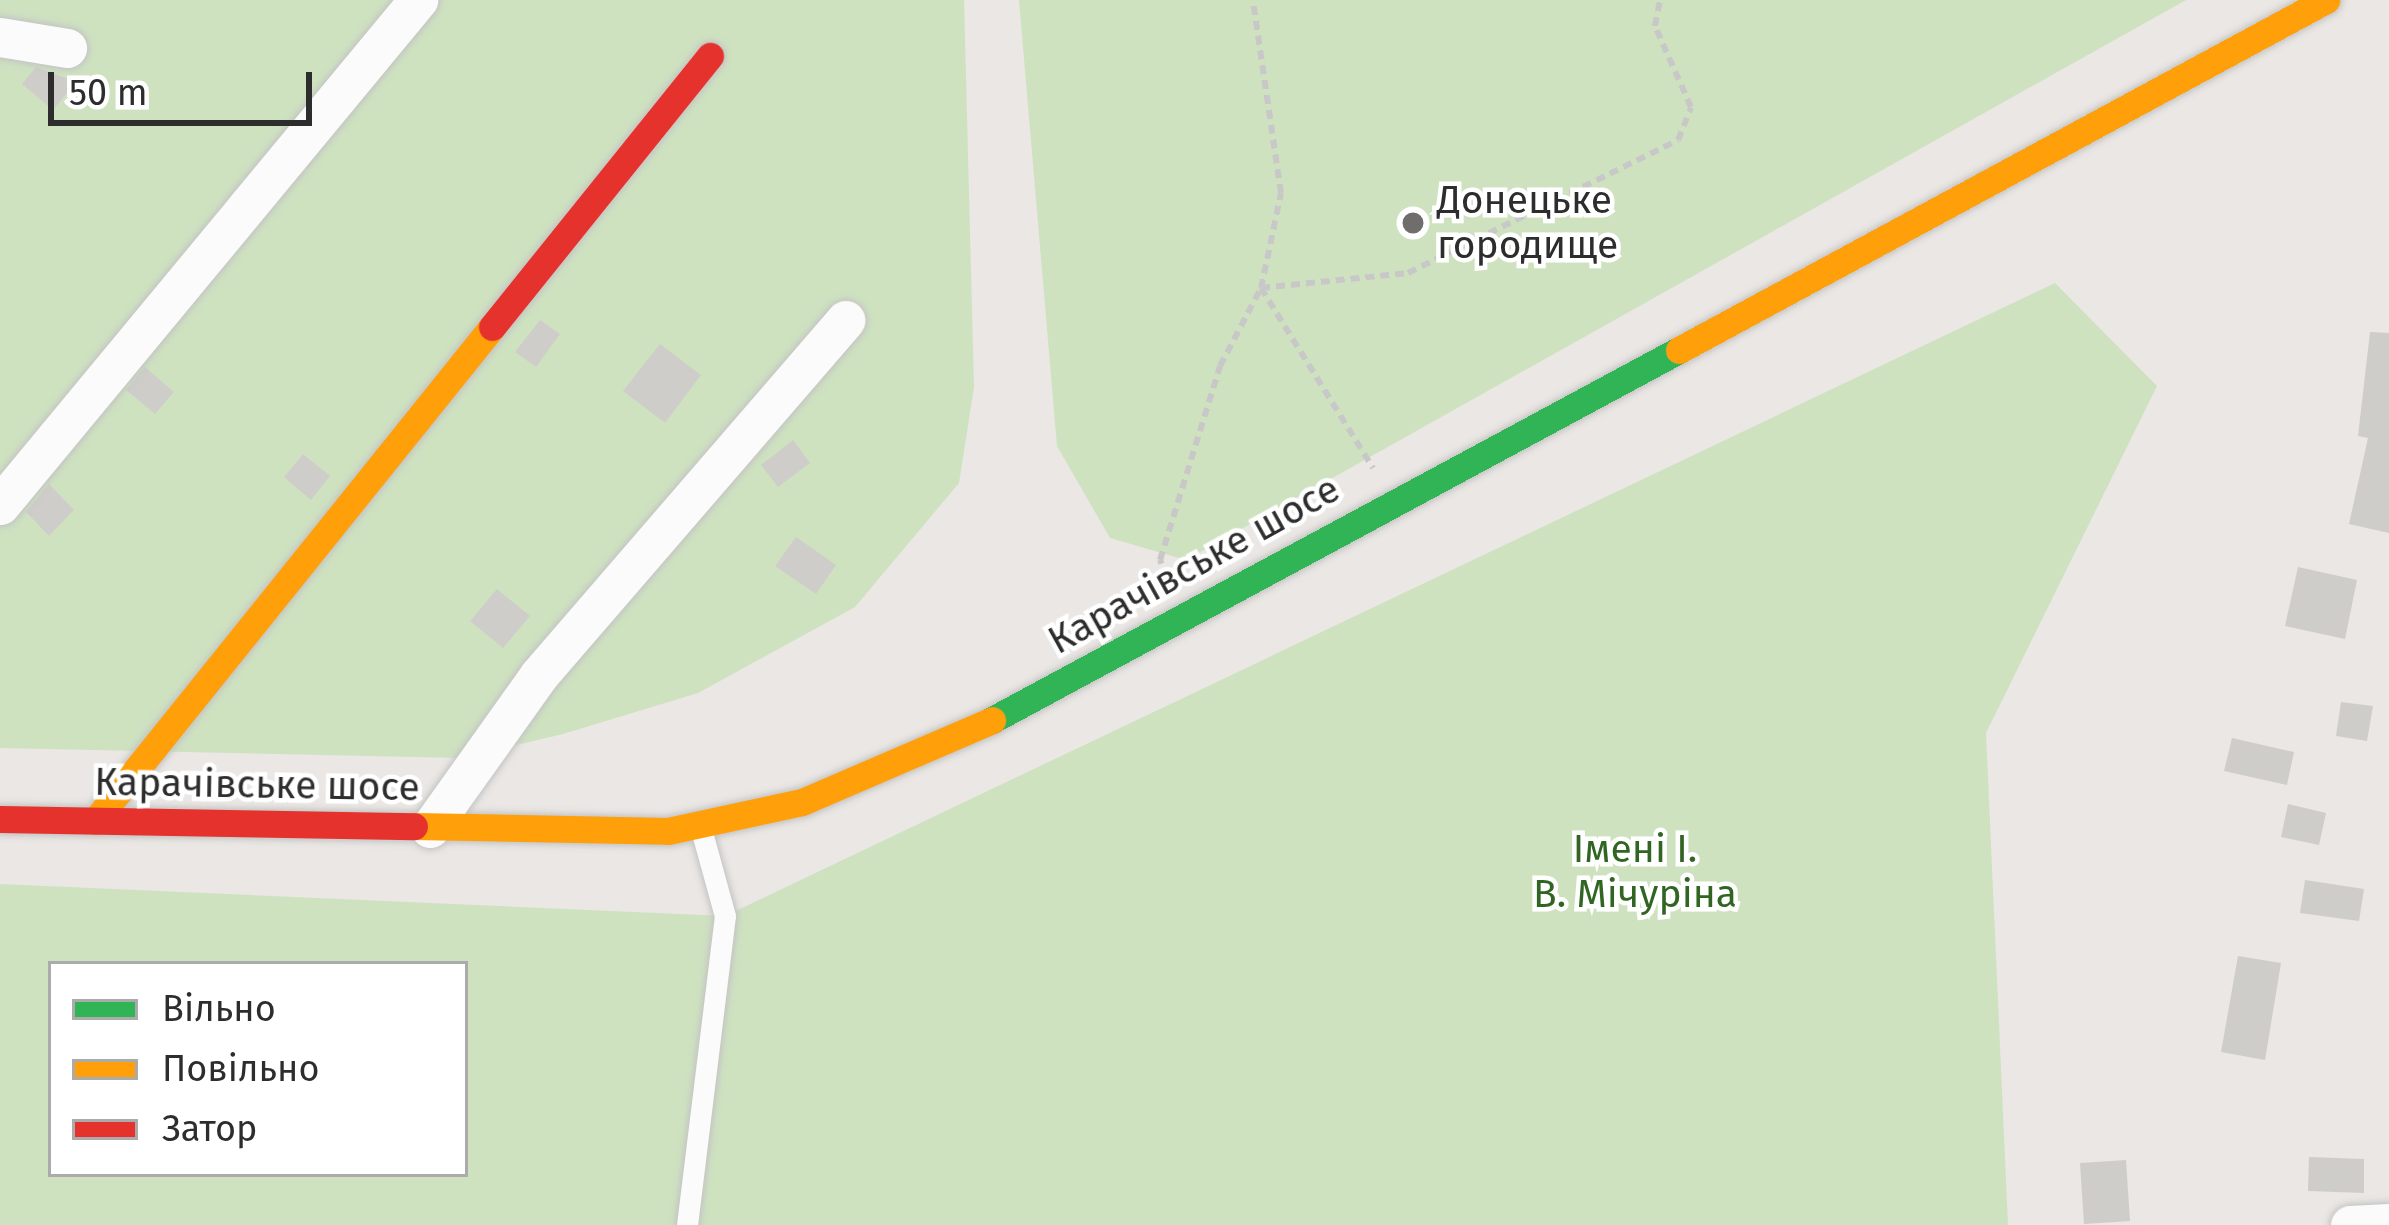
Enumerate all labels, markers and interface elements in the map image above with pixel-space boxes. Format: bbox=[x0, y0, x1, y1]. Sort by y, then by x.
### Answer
scale bar bbox=[54, 48, 318, 122]
text: 50 m bbox=[69, 71, 148, 115]
place label: Донецьке городище bbox=[1437, 178, 1618, 269]
marker: Донецьке городище bbox=[1400, 210, 1426, 236]
street label: Карачівське шосе bbox=[1040, 466, 1348, 664]
street label: Карачівське шосе bbox=[94, 759, 420, 811]
park label: Імені І. В. Мічуріна bbox=[1533, 827, 1737, 918]
legend bbox=[48, 961, 468, 1177]
text: Вільно bbox=[162, 987, 276, 1031]
text: Повільно bbox=[162, 1047, 319, 1091]
text: Затор bbox=[162, 1107, 257, 1151]

